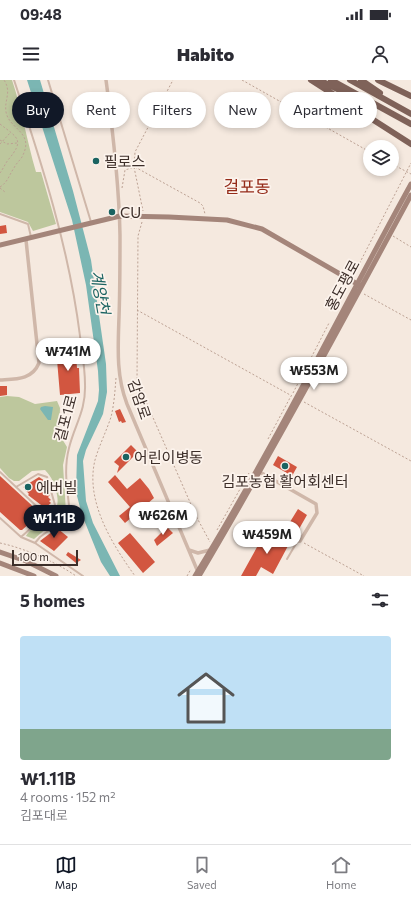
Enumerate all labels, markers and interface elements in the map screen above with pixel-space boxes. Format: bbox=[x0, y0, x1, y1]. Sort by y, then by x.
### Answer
text: 09:48 bbox=[20, 5, 62, 23]
icon: menu bbox=[20, 43, 42, 65]
text: Habito bbox=[177, 43, 234, 65]
icon: person bbox=[369, 43, 391, 65]
chip: Buy bbox=[12, 92, 64, 128]
chip: Rent bbox=[72, 92, 130, 128]
chip: Filters bbox=[138, 92, 206, 128]
chip: New bbox=[214, 92, 271, 128]
chip: Apartment bbox=[279, 92, 377, 128]
map controls bbox=[363, 140, 399, 176]
button: layers bbox=[363, 140, 399, 176]
place label: 필로스 bbox=[104, 152, 146, 170]
marker: 필로스 bbox=[91, 156, 101, 166]
district label: 걸포동 bbox=[224, 176, 270, 197]
place label: CU bbox=[120, 203, 141, 221]
marker: CU bbox=[107, 207, 117, 217]
street label: 홍도평로 bbox=[321, 256, 363, 314]
water label: 계양천 bbox=[88, 269, 115, 318]
pin: ₩741M bbox=[40, 338, 96, 372]
text: ₩741M bbox=[45, 343, 91, 359]
pin: ₩553M bbox=[286, 357, 342, 391]
text: ₩553M bbox=[289, 362, 339, 378]
street label: 감암로 bbox=[125, 376, 155, 422]
street label: 걸포1로 bbox=[50, 393, 80, 443]
place label: 어린이병동 bbox=[134, 448, 203, 466]
marker: 어린이병동 bbox=[121, 452, 131, 462]
marker: 김포농협 활어회센터 bbox=[280, 461, 290, 471]
place label: 김포농협 활어회센터 bbox=[221, 472, 349, 490]
place label: 에버빌 bbox=[36, 478, 77, 496]
marker: 에버빌 bbox=[23, 482, 33, 492]
pin: ₩626M bbox=[135, 502, 191, 536]
pin: ₩1.11B bbox=[21, 505, 87, 539]
text: ₩626M bbox=[138, 507, 188, 523]
text: ₩1.11B bbox=[33, 510, 75, 526]
pin: ₩459M bbox=[239, 521, 295, 555]
text: ₩459M bbox=[242, 526, 292, 542]
scale bar bbox=[12, 548, 78, 567]
text: 100 m bbox=[18, 550, 49, 563]
icon: filters bbox=[369, 589, 391, 611]
text: 5 homes bbox=[20, 590, 85, 611]
icon: home bbox=[170, 662, 242, 734]
text: ₩1.11B bbox=[20, 768, 76, 789]
text: 4 rooms · 152 m² bbox=[20, 789, 115, 805]
text: 김포대로 bbox=[20, 807, 68, 823]
tab: Map bbox=[55, 854, 77, 891]
tab: Saved bbox=[187, 854, 217, 891]
tab: Home bbox=[326, 854, 356, 891]

